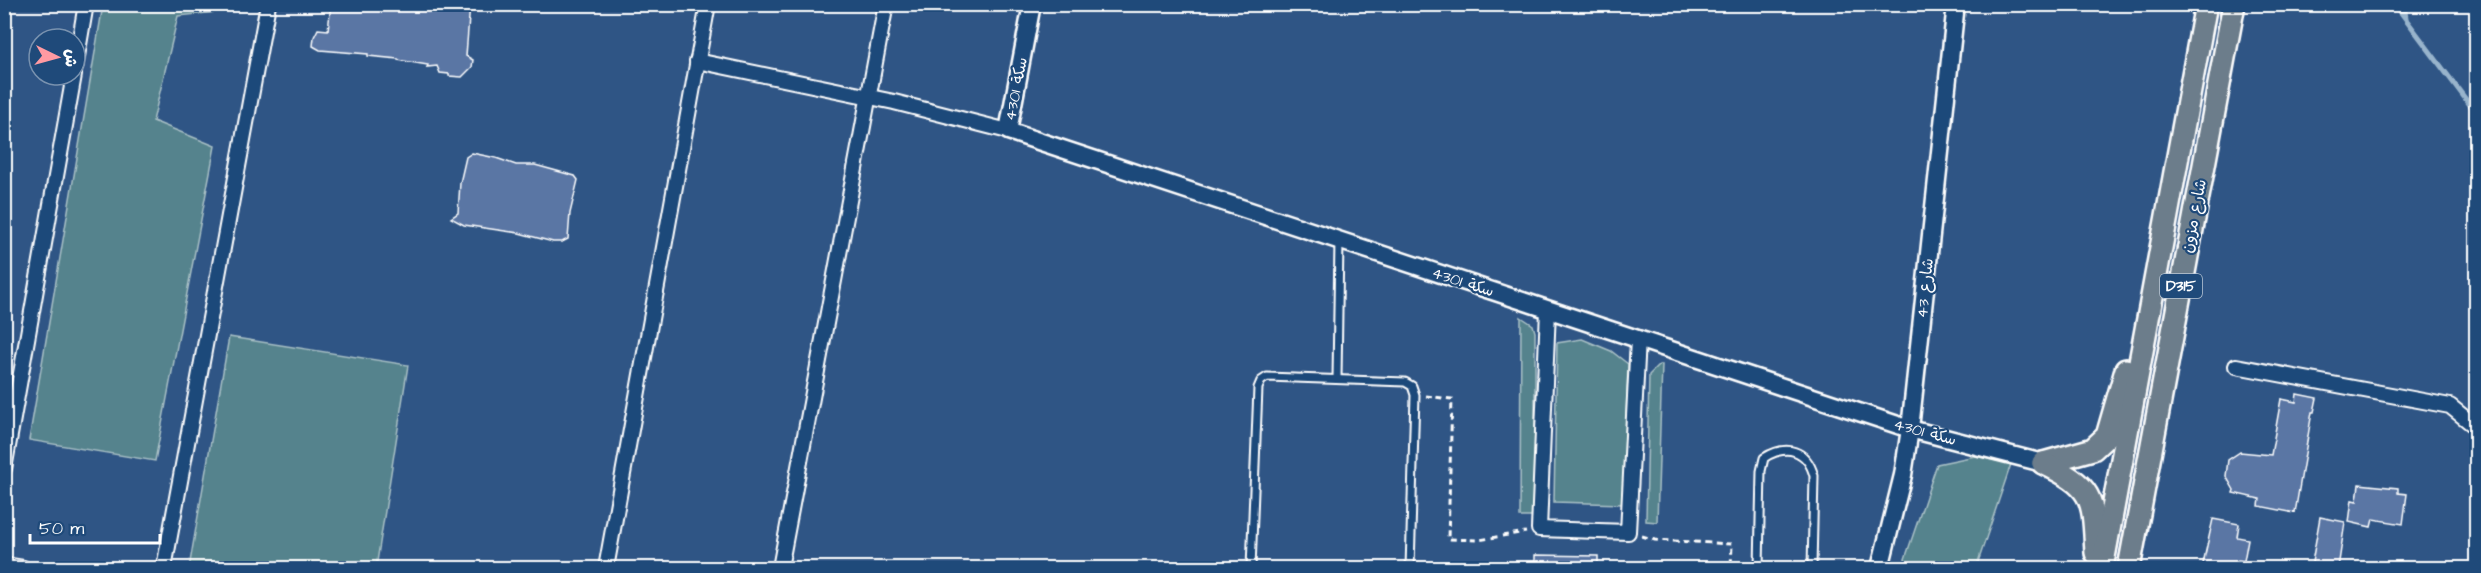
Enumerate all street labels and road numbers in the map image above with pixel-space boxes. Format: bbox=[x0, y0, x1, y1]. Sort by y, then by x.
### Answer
street label: سكة 4301 bbox=[999, 55, 1033, 123]
street label: شارع مزون bbox=[2176, 177, 2212, 255]
street label: شارع 43 bbox=[1911, 257, 1939, 319]
street label: سكة 4301 bbox=[1429, 262, 1497, 302]
road number: D315 bbox=[2160, 274, 2202, 298]
street label: سكة 4301 bbox=[1891, 413, 1959, 451]

